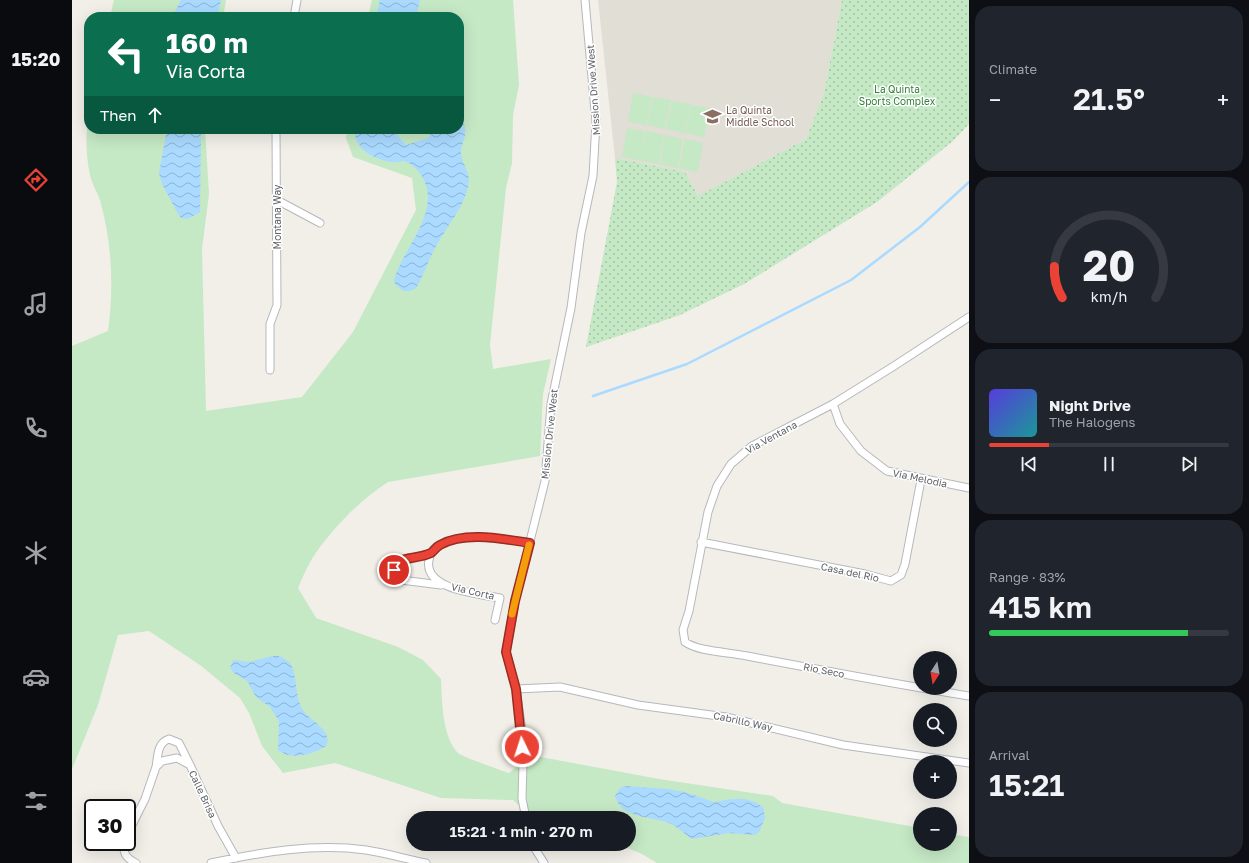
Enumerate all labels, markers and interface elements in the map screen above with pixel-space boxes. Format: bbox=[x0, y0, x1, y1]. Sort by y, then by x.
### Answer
text: 160 m bbox=[166, 26, 248, 59]
icon: left bbox=[100, 28, 152, 80]
street label: Mission Drive West bbox=[584, 44, 602, 136]
text: 15:20 bbox=[12, 48, 60, 70]
text: Via Corta bbox=[166, 60, 245, 82]
text: Climate bbox=[989, 61, 1037, 77]
text: 21.5° bbox=[1073, 81, 1145, 117]
park label: La Quinta Sports Complex bbox=[859, 83, 936, 107]
text: − bbox=[989, 86, 1001, 113]
text: + bbox=[1217, 86, 1229, 113]
icon: ahead bbox=[144, 104, 166, 126]
place label: La Quinta Middle School bbox=[726, 104, 794, 128]
text: Then bbox=[100, 106, 136, 124]
school or university icon: La Quinta Middle School bbox=[703, 106, 723, 126]
icon: directions bbox=[22, 166, 50, 194]
street label: Montana Way bbox=[271, 184, 283, 249]
text: 20 bbox=[1083, 240, 1135, 290]
text: km/h bbox=[1091, 288, 1127, 305]
icon: music bbox=[22, 290, 50, 318]
street label: Mission Drive West bbox=[538, 388, 560, 480]
text: Night Drive bbox=[1049, 396, 1131, 414]
icon: phone bbox=[22, 414, 50, 442]
text: The Halogens bbox=[1049, 414, 1135, 430]
street label: Via Ventana bbox=[743, 418, 799, 456]
icon: previous bbox=[1018, 453, 1040, 475]
icon: pause bbox=[1098, 453, 1120, 475]
icon: next bbox=[1178, 453, 1200, 475]
street label: Via Melodia bbox=[892, 466, 948, 490]
icon: climate bbox=[22, 539, 50, 567]
pin bbox=[377, 553, 411, 587]
icon: arrive bbox=[383, 559, 405, 581]
street label: Casa del Rio bbox=[820, 560, 880, 584]
text: Range · 83% bbox=[989, 569, 1065, 585]
street label: Via Corta bbox=[450, 580, 496, 602]
text: 415 km bbox=[989, 589, 1092, 625]
north arrow bbox=[913, 651, 957, 695]
map controls bbox=[913, 651, 957, 851]
street label: Rio Seco bbox=[802, 660, 846, 680]
icon: car bbox=[22, 663, 50, 691]
button: search bbox=[913, 703, 957, 747]
street label: Cabrillo Way bbox=[712, 709, 774, 733]
position arrow bbox=[501, 726, 543, 768]
text: Arrival bbox=[989, 747, 1030, 763]
button: + bbox=[913, 755, 957, 799]
text: 15:21 bbox=[989, 767, 1064, 803]
street label: Calle Brisa bbox=[187, 768, 219, 820]
icon: filters bbox=[22, 787, 50, 815]
speed limit sign: 30 bbox=[84, 799, 136, 851]
button: − bbox=[913, 807, 957, 851]
text: 15:21 · 1 min · 270 m bbox=[449, 822, 593, 840]

